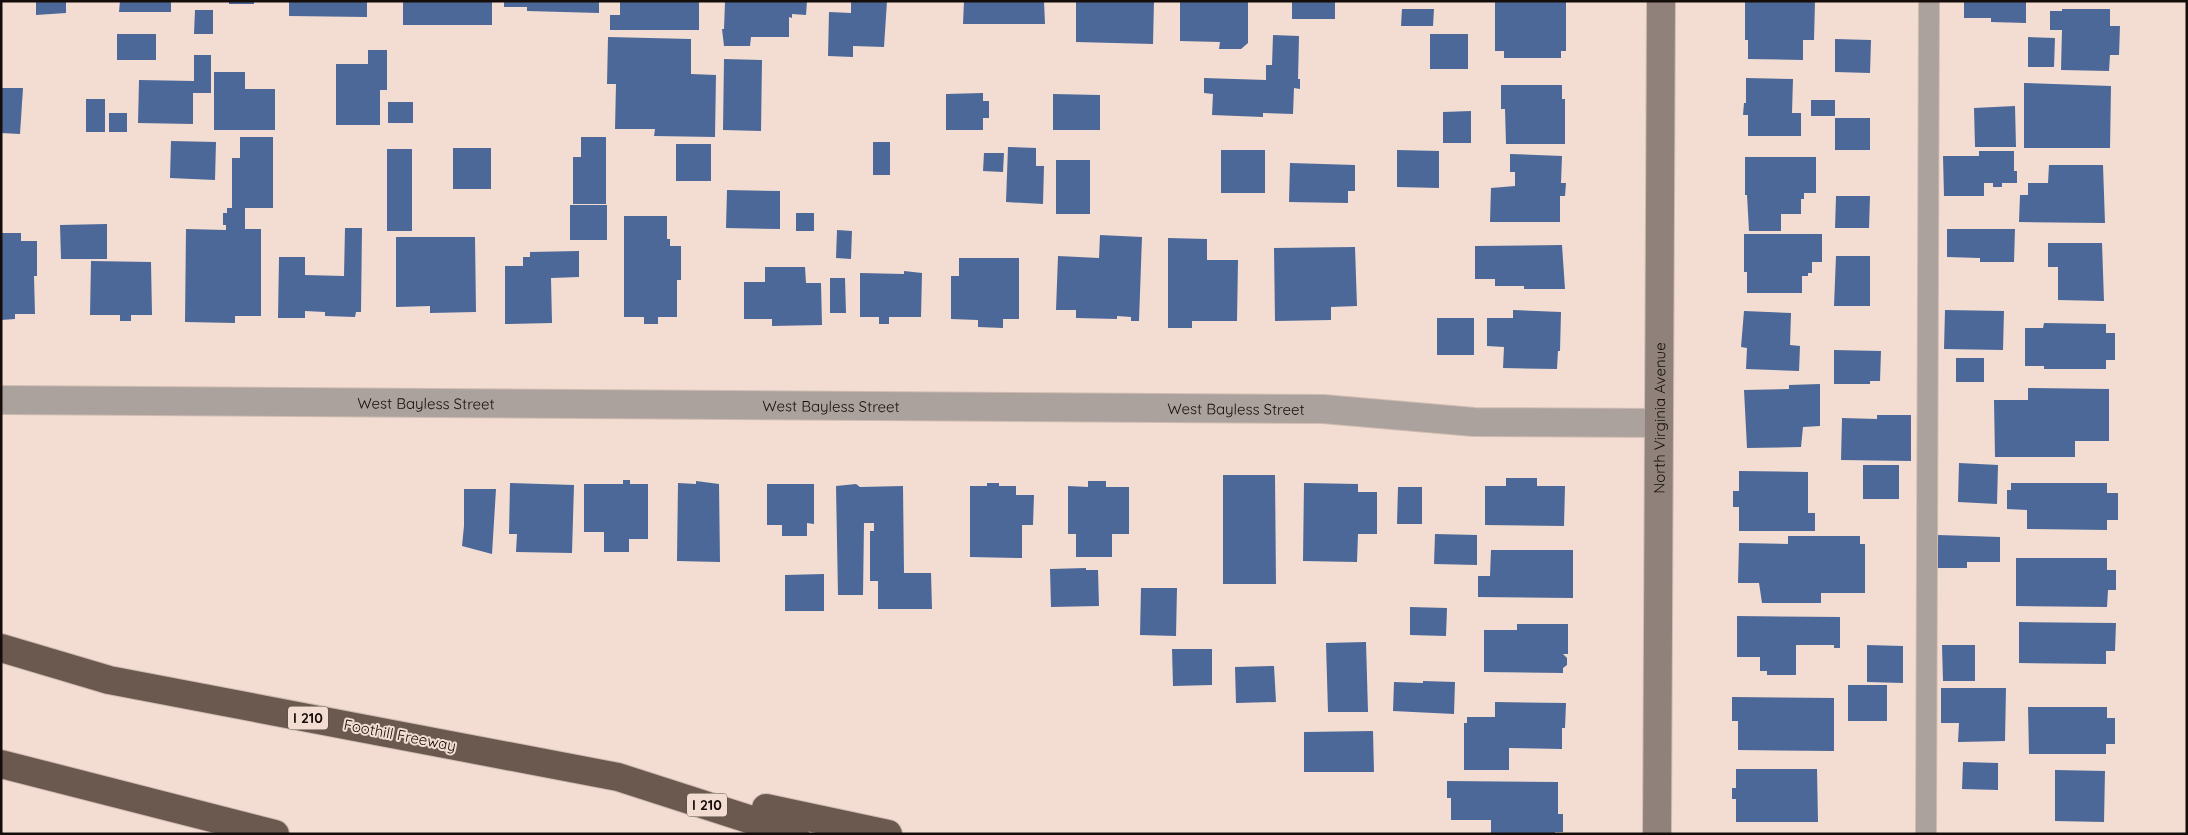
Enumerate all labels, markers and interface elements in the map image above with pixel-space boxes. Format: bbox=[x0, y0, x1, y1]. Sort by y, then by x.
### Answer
street label: North Virginia Avenue bbox=[1649, 342, 1669, 494]
street label: West Bayless Street bbox=[357, 393, 495, 413]
street label: West Bayless Street bbox=[762, 396, 900, 416]
street label: West Bayless Street bbox=[1167, 398, 1305, 418]
road number: I 210 bbox=[288, 706, 328, 730]
street label: Foothill Freeway bbox=[342, 715, 458, 755]
road number: I 210 bbox=[687, 794, 727, 816]

